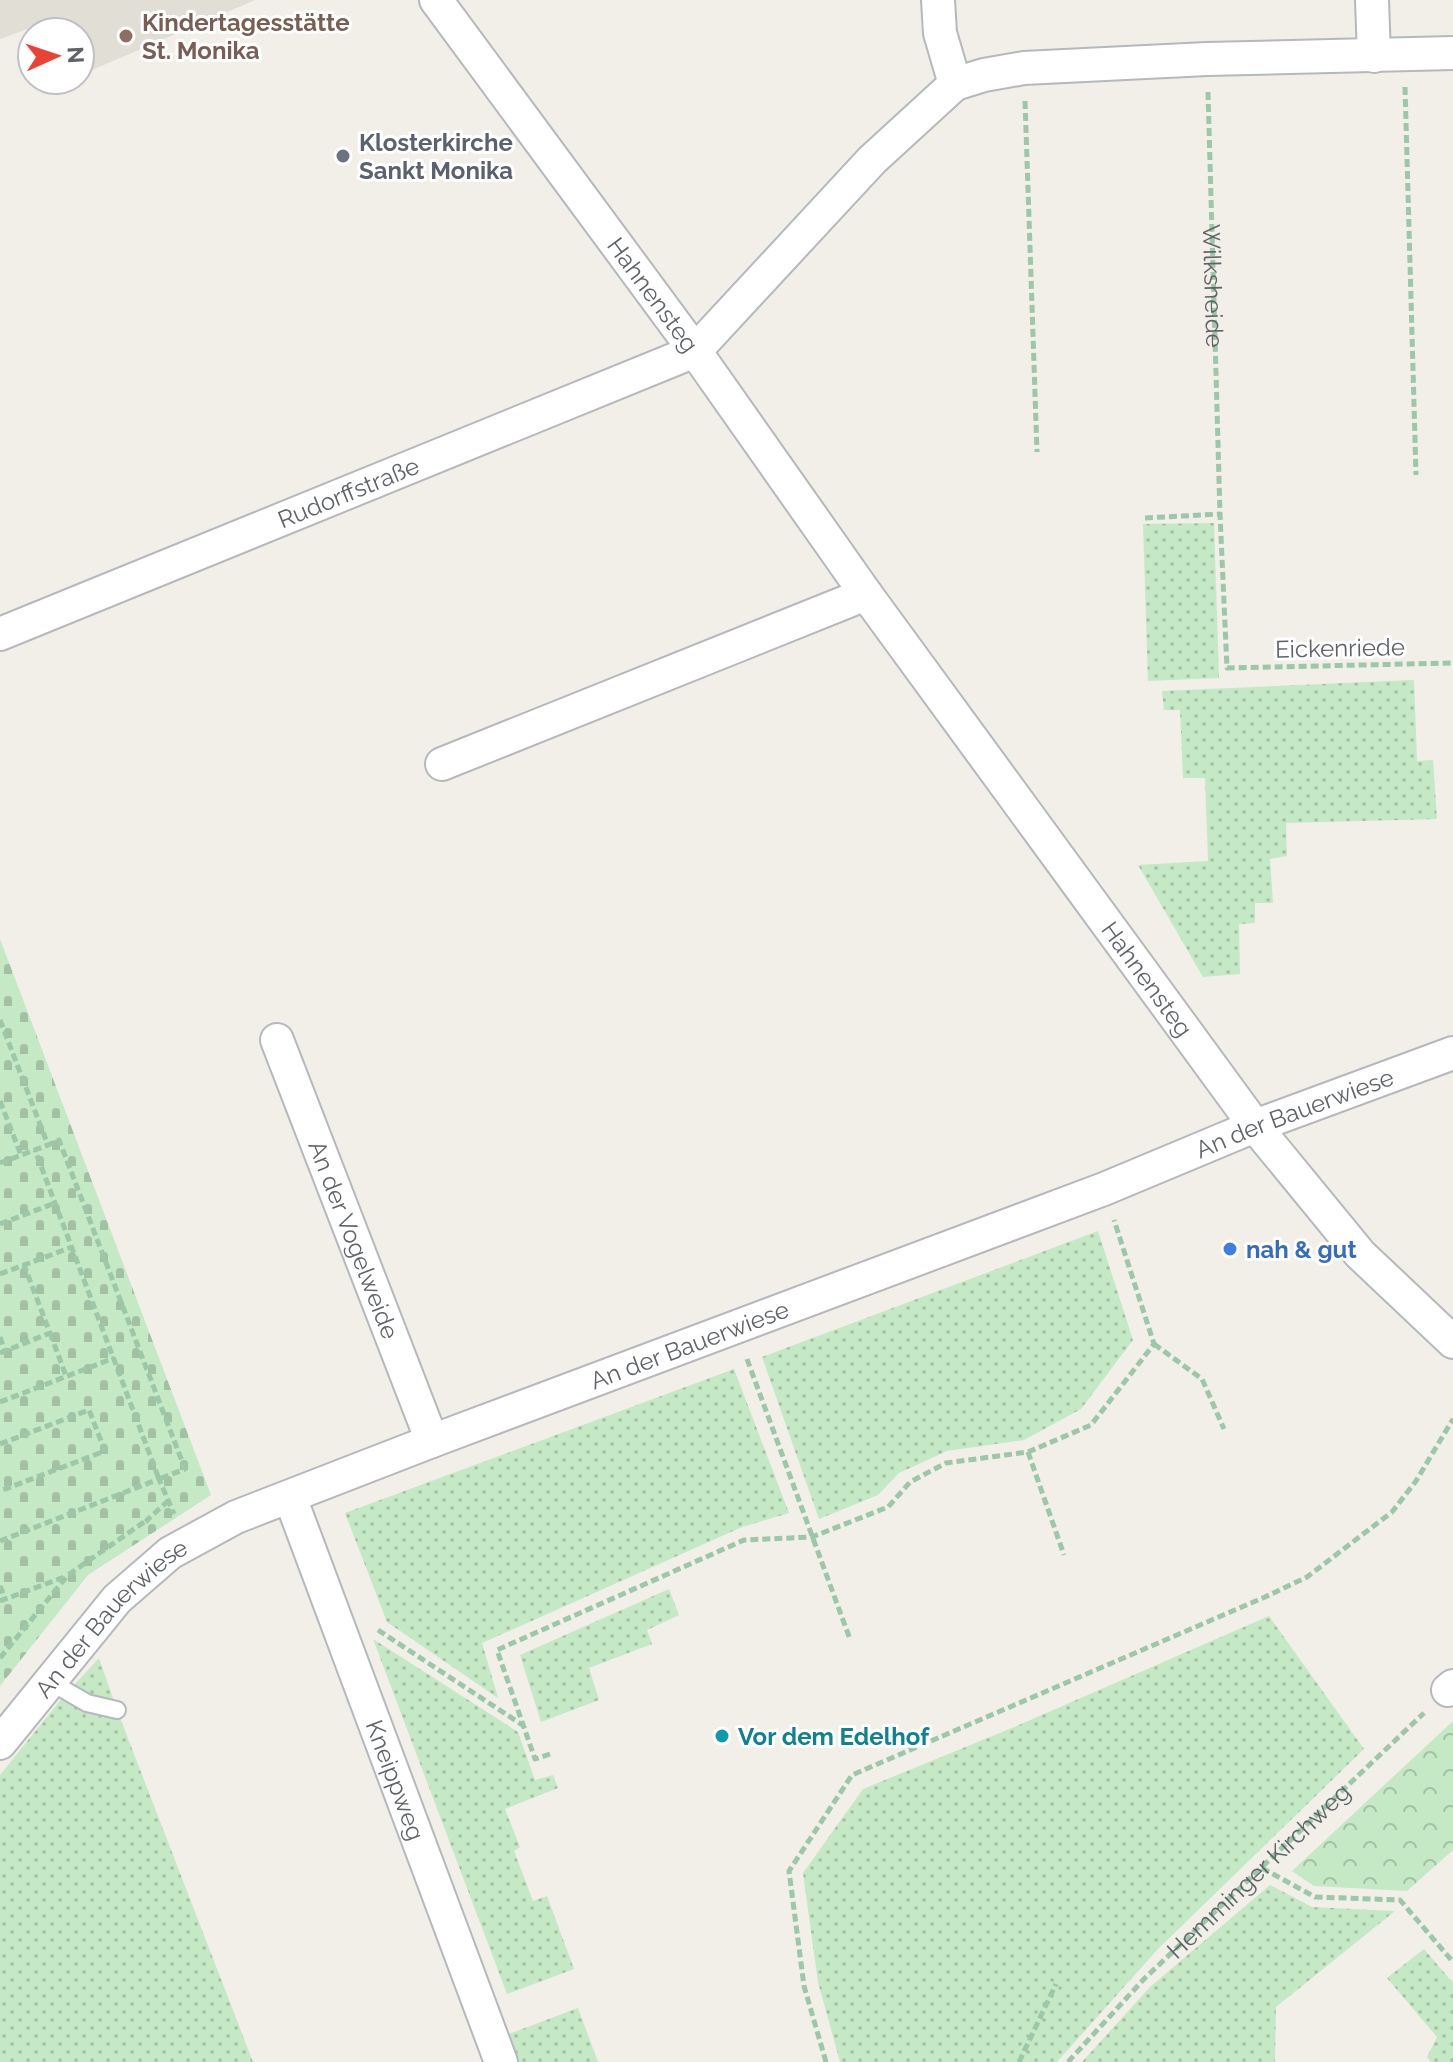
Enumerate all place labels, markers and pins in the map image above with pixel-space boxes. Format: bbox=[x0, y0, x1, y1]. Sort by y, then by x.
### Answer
place label: Kindertagesstätte St. Monika bbox=[142, 8, 350, 65]
marker: Kindertagesstätte St. Monika bbox=[117, 27, 135, 45]
place label: Klosterkirche Sankt Monika bbox=[359, 128, 513, 185]
marker: Klosterkirche Sankt Monika bbox=[334, 147, 352, 165]
place label: nah & gut bbox=[1246, 1235, 1357, 1264]
marker: nah & gut bbox=[1221, 1240, 1239, 1258]
place label: Vor dem Edelhof bbox=[738, 1722, 930, 1751]
marker: Vor dem Edelhof bbox=[713, 1727, 731, 1745]

